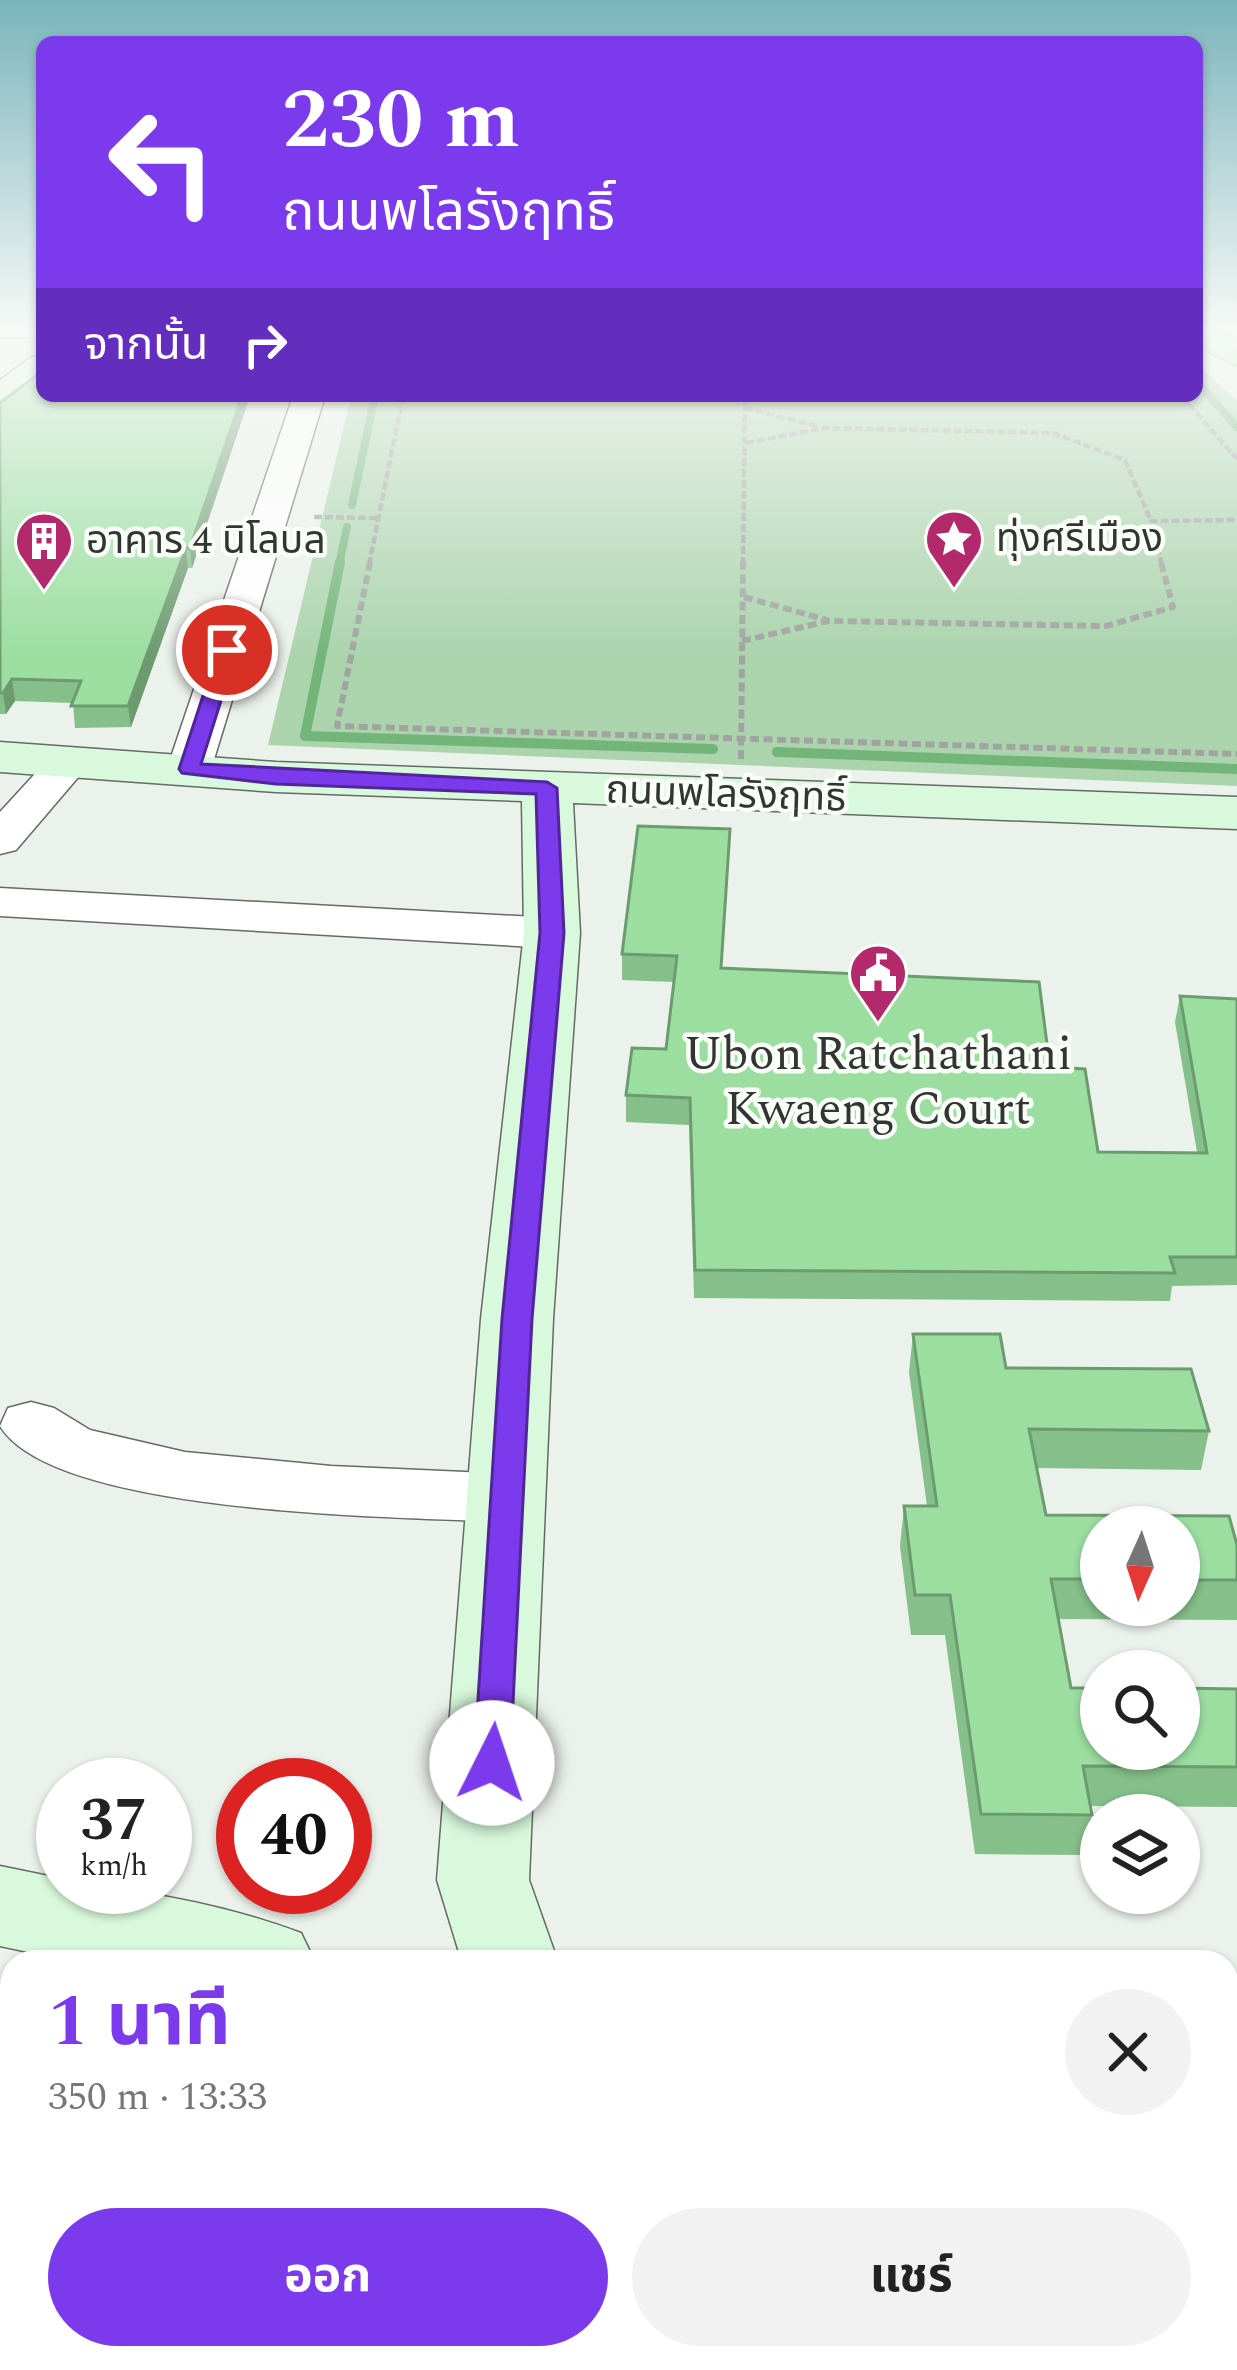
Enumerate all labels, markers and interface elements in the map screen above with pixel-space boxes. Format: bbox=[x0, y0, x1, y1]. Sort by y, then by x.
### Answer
text: 230 m bbox=[282, 57, 520, 185]
icon: left bbox=[84, 84, 240, 240]
text: ถนนพโลรังฤทธิ์ bbox=[282, 172, 615, 254]
text: จากนั้น bbox=[84, 311, 208, 380]
icon: right bbox=[232, 312, 298, 378]
place icon: ทุ่งศรีเมือง bbox=[923, 508, 985, 590]
building icon: อาคาร 4 นิโลบล bbox=[13, 510, 75, 592]
place label: ทุ่งศรีเมือง bbox=[996, 510, 1163, 569]
place label: อาคาร 4 นิโลบล bbox=[86, 512, 326, 571]
pin bbox=[176, 599, 278, 701]
icon: arrive bbox=[194, 617, 260, 683]
street label: ถนนพโลรังฤทธิ์ bbox=[605, 761, 848, 829]
public building icon: Ubon Ratchathani Kwaeng Court bbox=[847, 942, 909, 1024]
place label: Ubon Ratchathani Kwaeng Court bbox=[684, 1018, 1072, 1146]
north arrow bbox=[1080, 1506, 1200, 1626]
map controls bbox=[1080, 1506, 1200, 1914]
button: search bbox=[1080, 1650, 1200, 1770]
position arrow bbox=[429, 1700, 555, 1826]
speed limit sign: 40 bbox=[216, 1758, 372, 1914]
text: 37 bbox=[80, 1775, 148, 1867]
button: layers bbox=[1080, 1794, 1200, 1914]
text: km/h bbox=[80, 1843, 148, 1889]
text: 1 นาที bbox=[48, 1968, 231, 2077]
button: close bbox=[1065, 1989, 1191, 2115]
text: 350 m · 13:33 bbox=[48, 2068, 267, 2127]
button: ออก bbox=[48, 2208, 608, 2346]
button: แชร์ bbox=[632, 2208, 1191, 2346]

